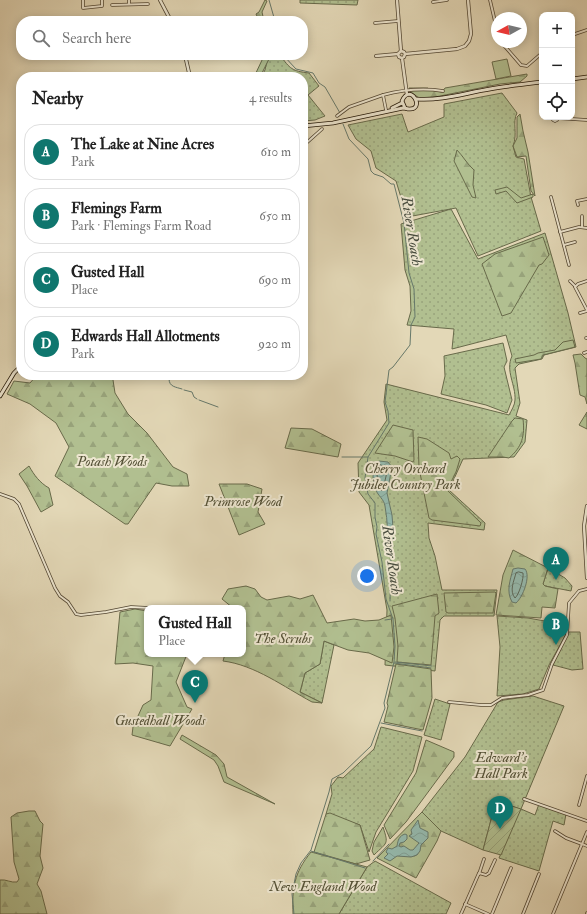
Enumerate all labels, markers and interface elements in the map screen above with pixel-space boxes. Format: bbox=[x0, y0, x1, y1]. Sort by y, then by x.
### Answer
north arrow bbox=[491, 12, 527, 48]
map controls bbox=[539, 12, 575, 120]
button: + bbox=[539, 12, 575, 48]
search box bbox=[16, 16, 308, 60]
icon: search bbox=[30, 27, 52, 49]
text: Search here bbox=[62, 29, 131, 48]
button: − bbox=[539, 48, 575, 84]
button: locate bbox=[539, 84, 575, 120]
text: Nearby bbox=[32, 88, 83, 109]
text: 4 results bbox=[249, 90, 292, 106]
text: The Lake at Nine Acres bbox=[71, 135, 214, 154]
text: A bbox=[42, 144, 50, 160]
text: 610 m bbox=[260, 144, 291, 160]
text: Park bbox=[71, 154, 95, 170]
water label: River Roach bbox=[396, 194, 426, 267]
text: Flemings Farm bbox=[71, 199, 162, 218]
text: B bbox=[42, 208, 50, 224]
text: 650 m bbox=[259, 208, 291, 224]
text: Park · Flemings Farm Road bbox=[71, 218, 211, 234]
text: Gusted Hall bbox=[71, 263, 144, 282]
text: C bbox=[41, 272, 51, 288]
text: 690 m bbox=[258, 272, 291, 288]
text: Place bbox=[71, 282, 98, 298]
text: Edwards Hall Allotments bbox=[71, 327, 220, 346]
text: D bbox=[41, 336, 51, 352]
text: 920 m bbox=[258, 336, 291, 352]
text: Park bbox=[71, 346, 95, 362]
park label: Potash Woods bbox=[76, 453, 148, 470]
park label: Cherry Orchard Jubilee Country Park bbox=[349, 460, 461, 493]
park label: Primrose Wood bbox=[203, 493, 283, 510]
water label: River Roach bbox=[377, 523, 406, 596]
pin: A bbox=[543, 547, 569, 580]
your location bbox=[357, 566, 377, 586]
popup bbox=[144, 605, 246, 657]
pin: B bbox=[543, 612, 569, 645]
text: Gusted Hall bbox=[158, 614, 232, 633]
park label: The Scrubs bbox=[254, 630, 313, 647]
text: Place bbox=[158, 633, 185, 649]
pin: C bbox=[182, 670, 208, 703]
park label: Gustedhall Woods bbox=[115, 712, 206, 729]
park label: Edward's Hall Park bbox=[473, 749, 528, 782]
pin: D bbox=[487, 796, 513, 829]
park label: New England Wood bbox=[269, 878, 378, 895]

